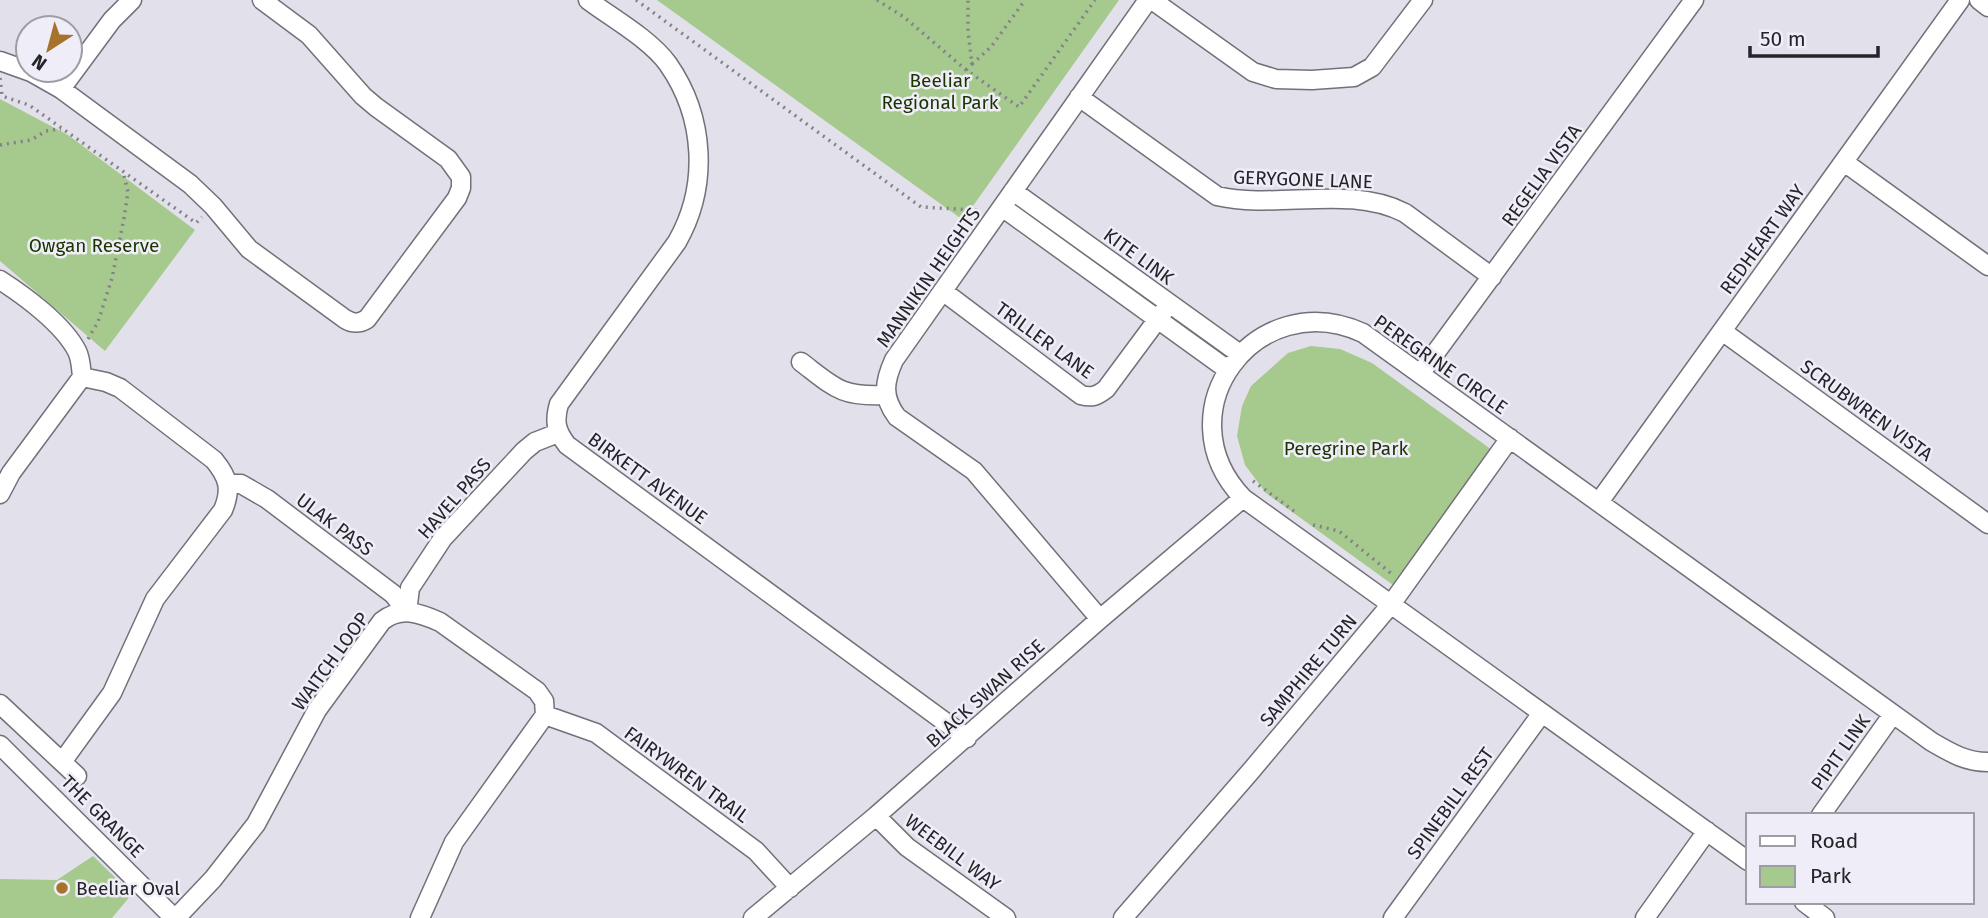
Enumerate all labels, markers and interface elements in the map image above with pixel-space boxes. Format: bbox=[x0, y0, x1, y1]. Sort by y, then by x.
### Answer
north arrow bbox=[14, 14, 84, 84]
scale bar bbox=[1750, 14, 1878, 58]
text: 50 m bbox=[1760, 26, 1806, 52]
text: N bbox=[27, 49, 51, 75]
park label: Beeliar Regional Park bbox=[881, 69, 999, 114]
street label: REGELIA VISTA bbox=[1497, 120, 1586, 231]
street label: GERYGONE LANE bbox=[1233, 166, 1373, 193]
street label: REDHEART WAY bbox=[1715, 180, 1810, 299]
street label: MANNIKIN HEIGHTS bbox=[872, 203, 985, 352]
street label: KITE LINK bbox=[1099, 223, 1179, 290]
park label: Owgan Reserve bbox=[29, 234, 159, 257]
street label: TRILLER LANE bbox=[991, 297, 1098, 384]
street label: PEREGRINE CIRCLE bbox=[1370, 310, 1512, 419]
street label: SCRUBWREN VISTA bbox=[1796, 355, 1937, 466]
street label: BIRKETT AVENUE bbox=[584, 427, 712, 529]
park label: Peregrine Park bbox=[1284, 437, 1408, 460]
street label: HAVEL PASS bbox=[413, 453, 496, 544]
street label: ULAK PASS bbox=[292, 488, 378, 561]
street label: WAITCH LOOP bbox=[287, 608, 374, 715]
street label: SAMPHIRE TURN bbox=[1255, 610, 1362, 731]
street label: BLACK SWAN RISE bbox=[922, 634, 1049, 752]
street label: PIPIT LINK bbox=[1806, 709, 1875, 795]
street label: FAIRYWREN TRAIL bbox=[620, 721, 754, 828]
street label: SPINEBILL REST bbox=[1402, 743, 1499, 864]
street label: THE GRANGE bbox=[57, 770, 149, 862]
street label: WEEBILL WAY bbox=[901, 809, 1005, 896]
legend bbox=[1746, 813, 1974, 904]
text: Road bbox=[1810, 828, 1858, 854]
text: Park bbox=[1810, 863, 1852, 889]
place label: Beeliar Oval bbox=[76, 877, 180, 900]
marker: Beeliar Oval bbox=[54, 880, 70, 896]

